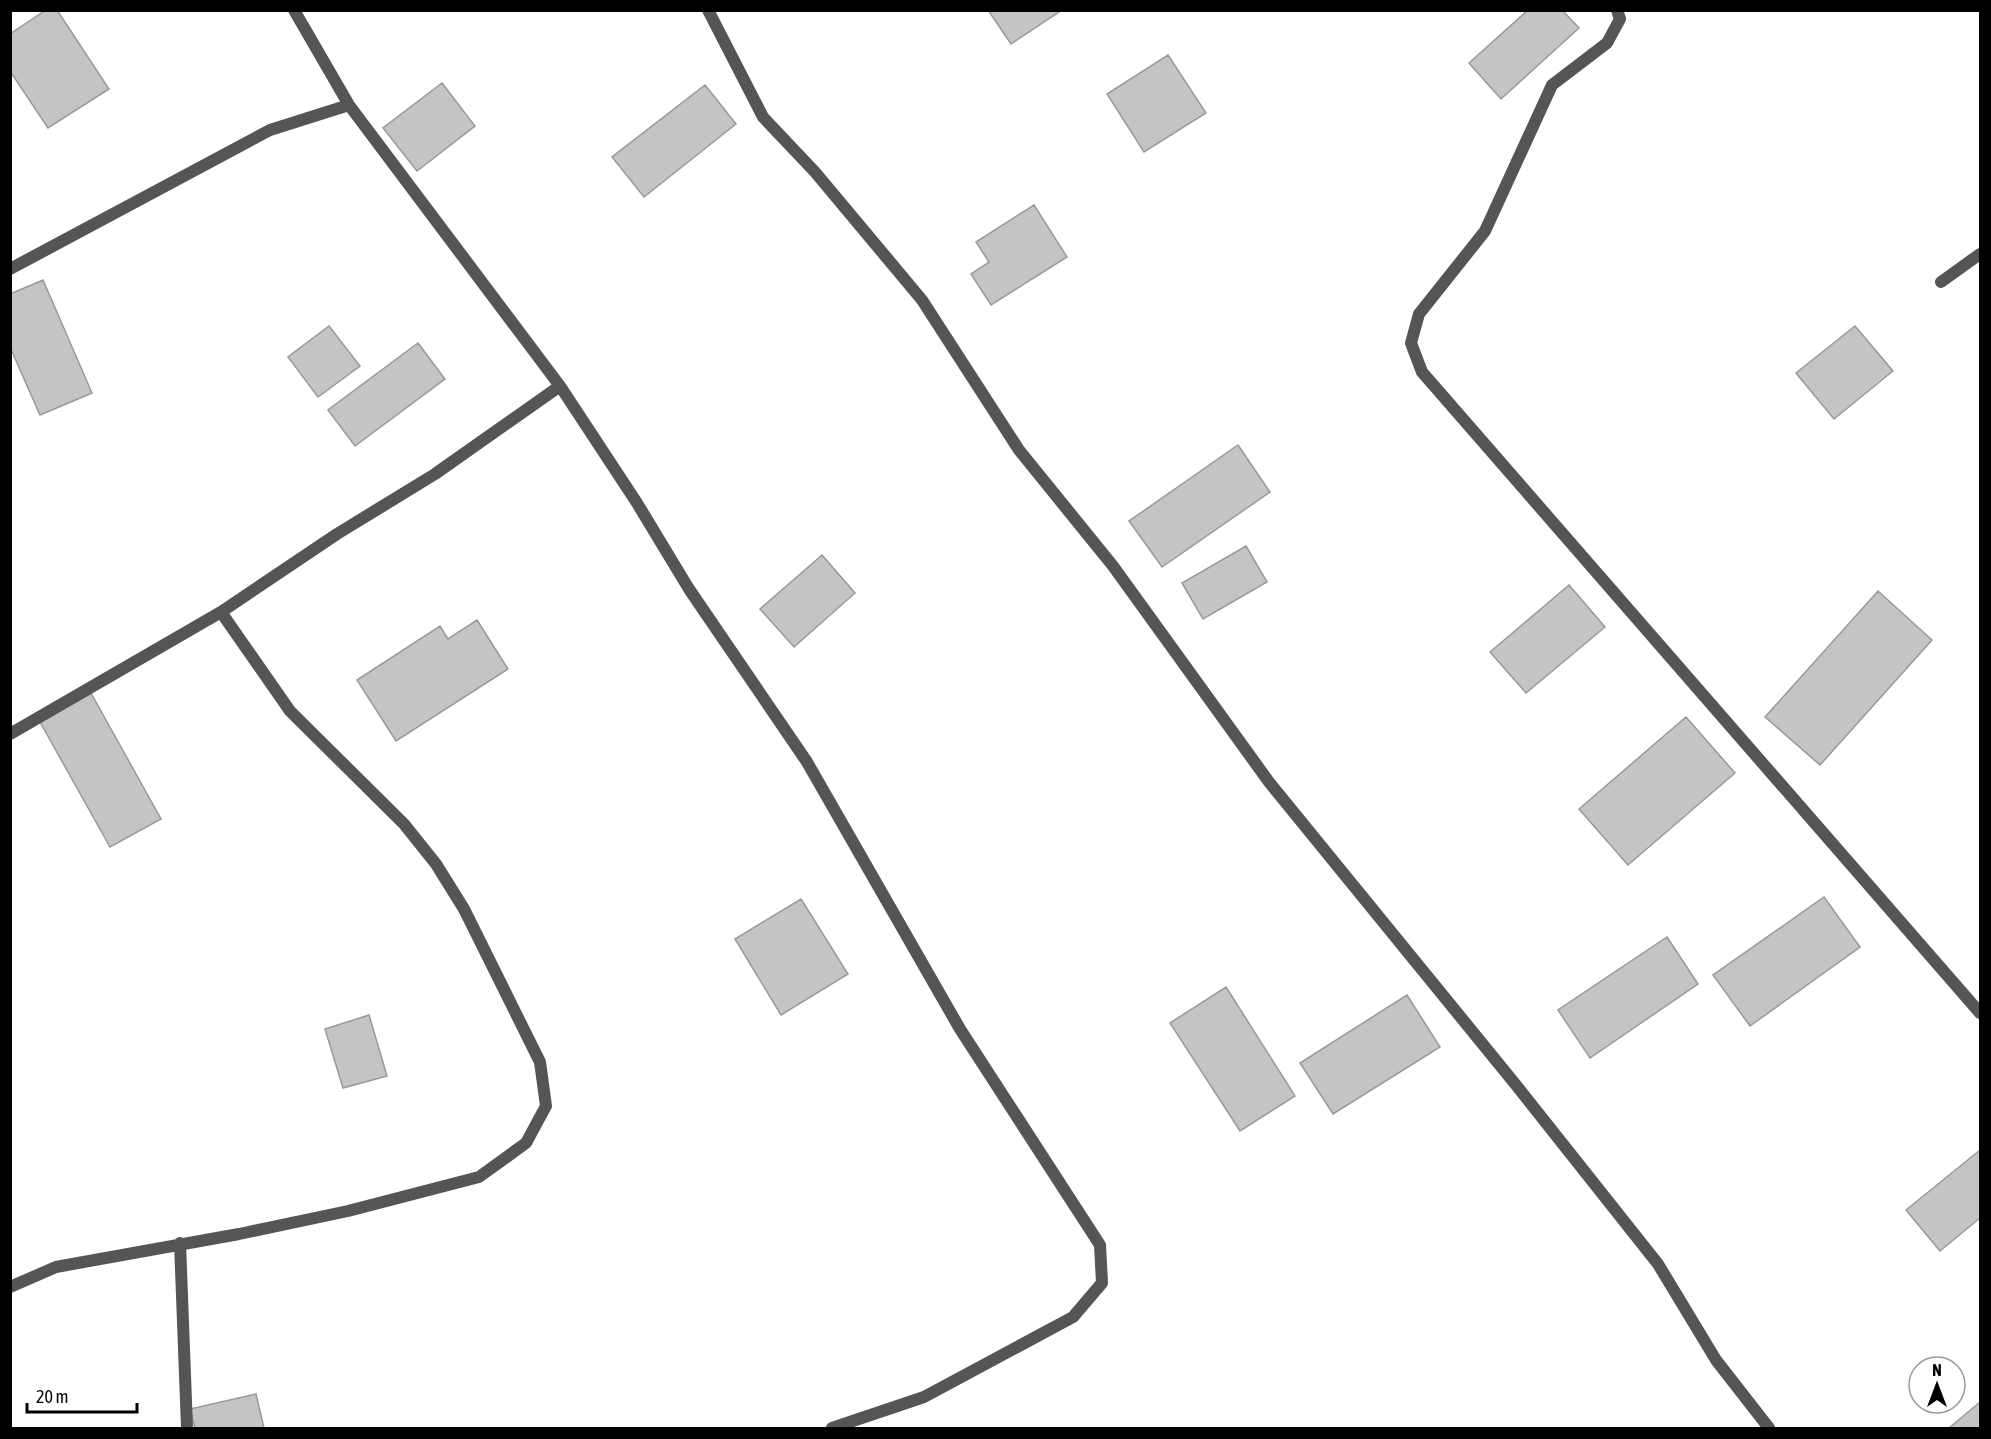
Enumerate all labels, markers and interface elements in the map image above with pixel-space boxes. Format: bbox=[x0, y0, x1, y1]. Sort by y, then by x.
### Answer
north arrow bbox=[1907, 1355, 1967, 1415]
text: N bbox=[1932, 1361, 1942, 1379]
scale bar bbox=[27, 1376, 136, 1414]
text: 20 m bbox=[36, 1386, 68, 1407]

